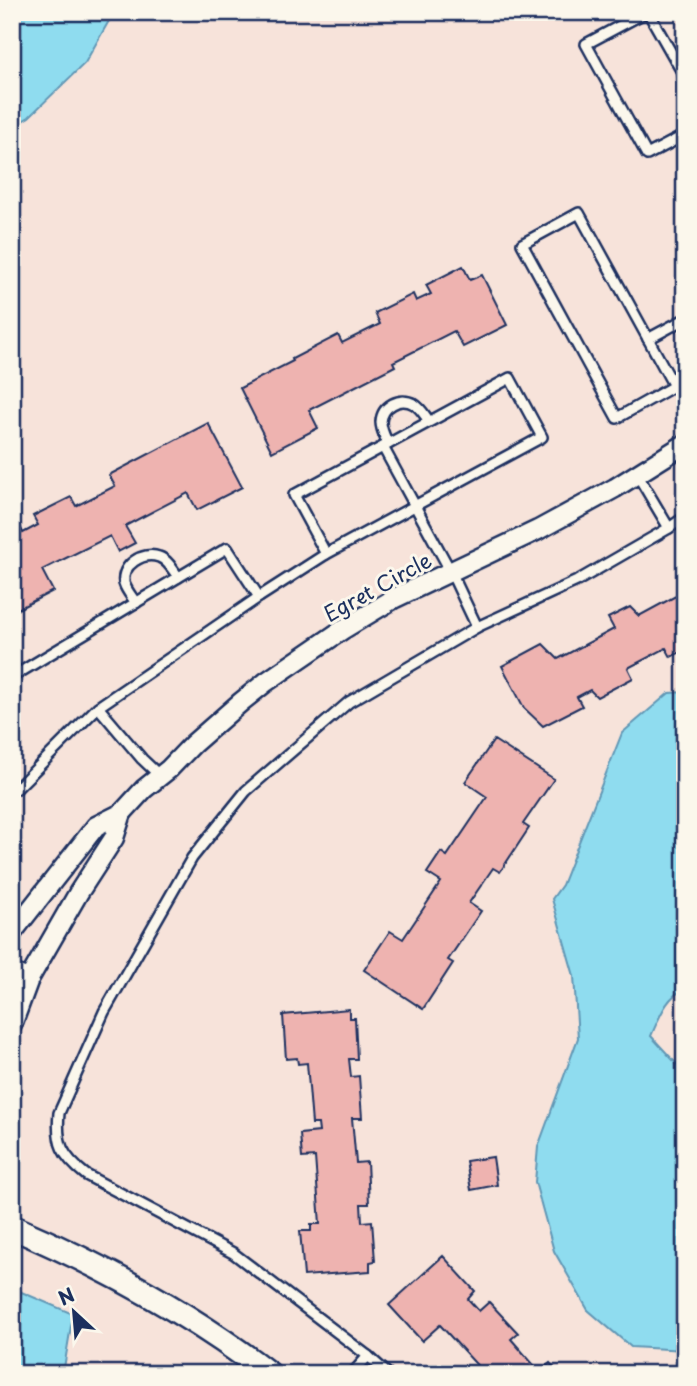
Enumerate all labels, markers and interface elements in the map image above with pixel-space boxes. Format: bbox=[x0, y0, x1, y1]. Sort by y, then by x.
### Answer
street label: Egret Circle bbox=[317, 543, 437, 629]
north arrow bbox=[38, 1278, 108, 1348]
text: N bbox=[53, 1280, 79, 1312]

